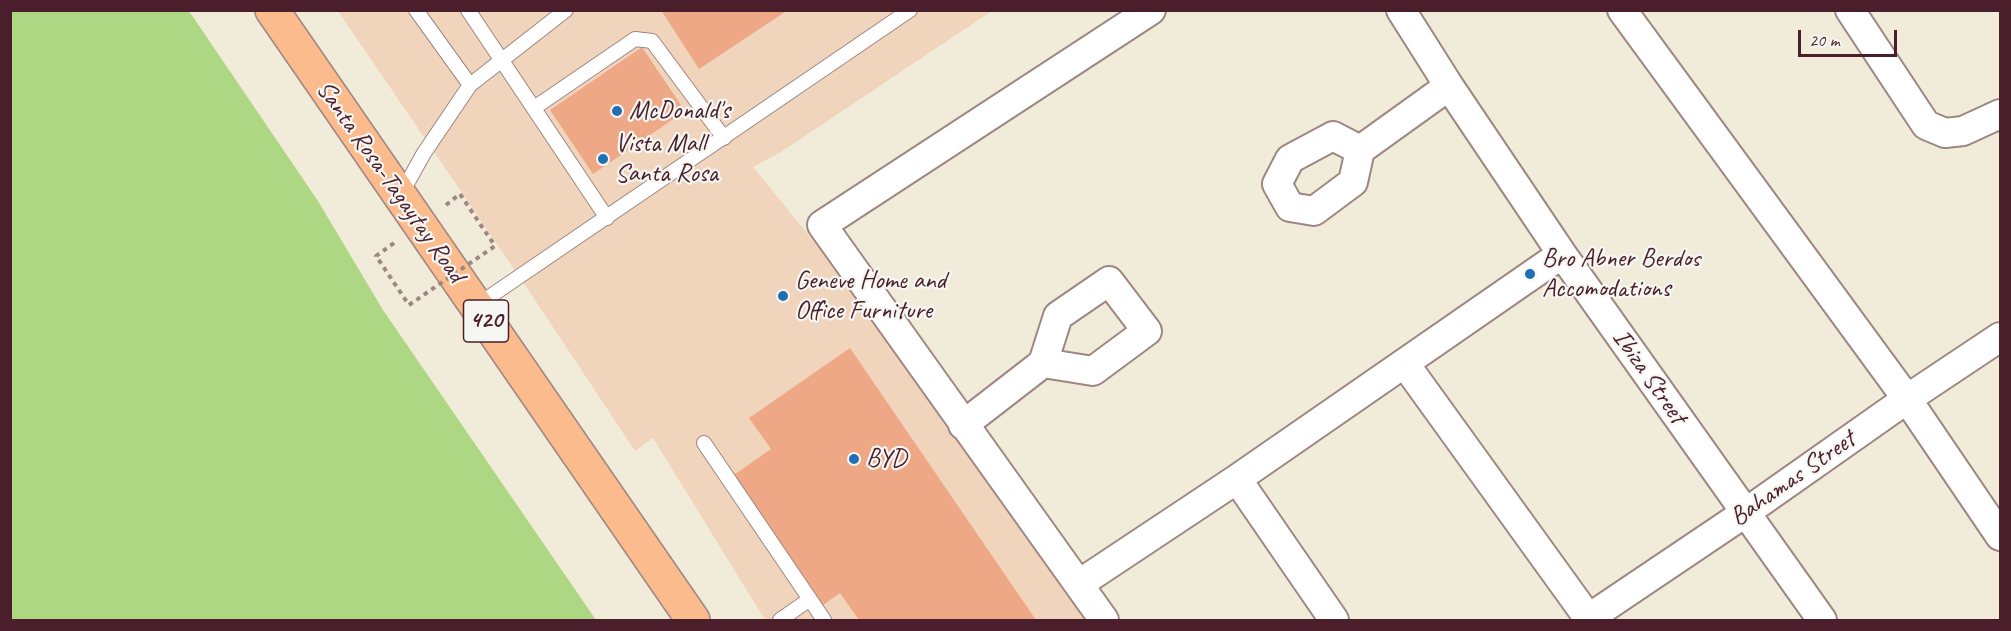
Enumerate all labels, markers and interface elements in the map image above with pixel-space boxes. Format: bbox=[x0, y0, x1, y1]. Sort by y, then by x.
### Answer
scale bar bbox=[1801, 18, 1900, 56]
text: 20 m bbox=[1809, 29, 1840, 51]
street label: Santa Rosa-Tagaytay Road bbox=[309, 75, 471, 289]
place label: McDonald's bbox=[629, 95, 730, 127]
marker: McDonald's bbox=[610, 104, 624, 118]
place label: Vista Mall Santa Rosa bbox=[615, 128, 718, 190]
marker: Vista Mall Santa Rosa bbox=[596, 152, 610, 166]
place label: Bro Abner Berdos Accomodations bbox=[1542, 243, 1700, 304]
place label: Geneve Home and Office Furniture bbox=[795, 265, 946, 326]
marker: Bro Abner Berdos Accomodations bbox=[1523, 267, 1537, 281]
marker: Geneve Home and Office Furniture bbox=[776, 289, 790, 303]
road number: 420 bbox=[464, 300, 508, 342]
street label: Ibiza Street bbox=[1605, 324, 1693, 430]
street label: Bahamas Street bbox=[1724, 424, 1862, 534]
place label: BYD bbox=[866, 443, 906, 475]
marker: BYD bbox=[847, 452, 861, 466]

